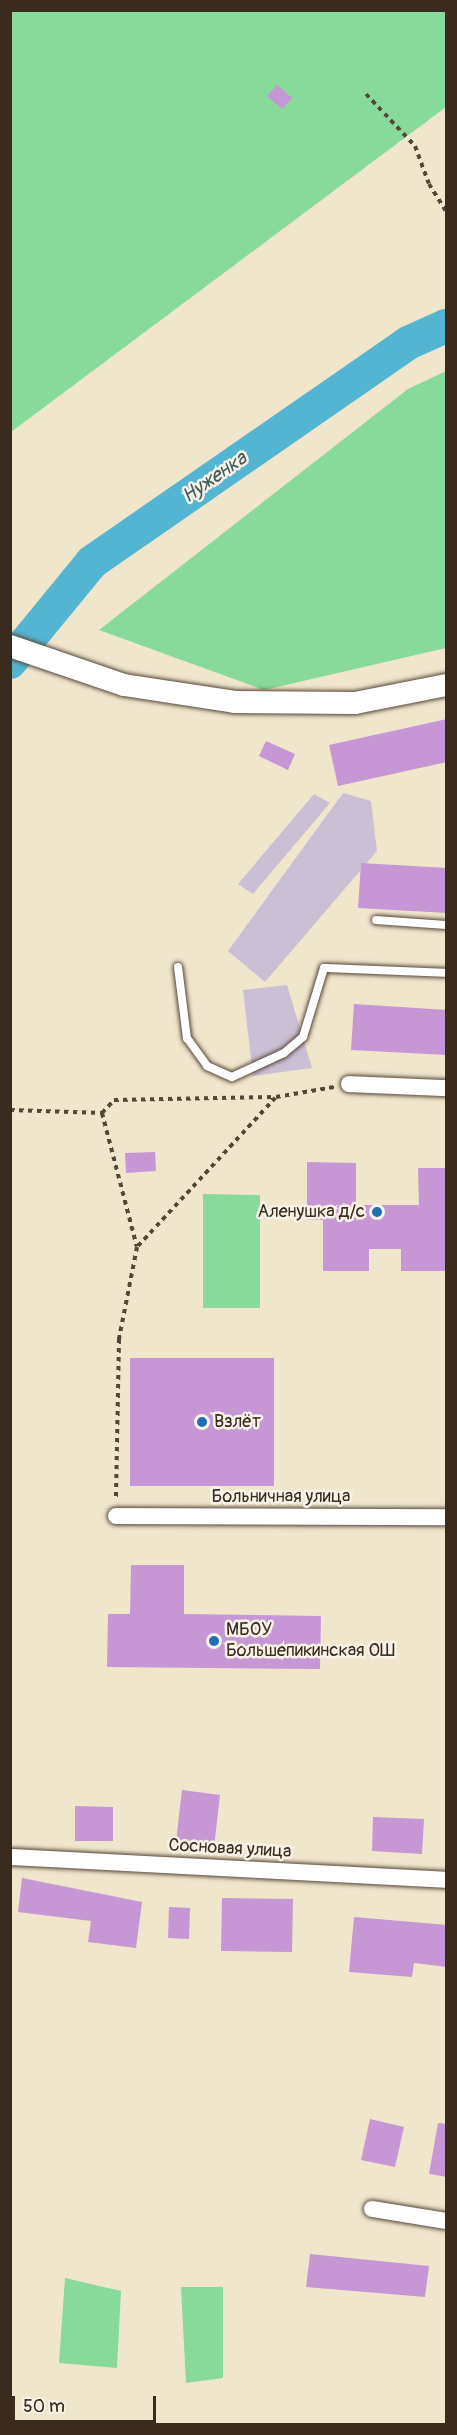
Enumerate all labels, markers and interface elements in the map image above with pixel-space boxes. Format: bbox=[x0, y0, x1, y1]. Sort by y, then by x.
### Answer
water label: Нуженка bbox=[177, 446, 251, 508]
place label: Аленушка д/с bbox=[258, 1201, 365, 1223]
marker: Аленушка д/с bbox=[370, 1205, 384, 1219]
place label: Взлёт bbox=[214, 1411, 261, 1433]
marker: Взлёт bbox=[195, 1415, 209, 1429]
street label: Больничная улица bbox=[212, 1486, 350, 1508]
place label: МБОУ Большепикинская ОШ bbox=[226, 1620, 395, 1662]
marker: МБОУ Большепикинская ОШ bbox=[207, 1634, 221, 1648]
street label: Сосновая улица bbox=[168, 1835, 292, 1863]
scale bar bbox=[15, 2384, 159, 2422]
text: 50 m bbox=[23, 2395, 65, 2418]

